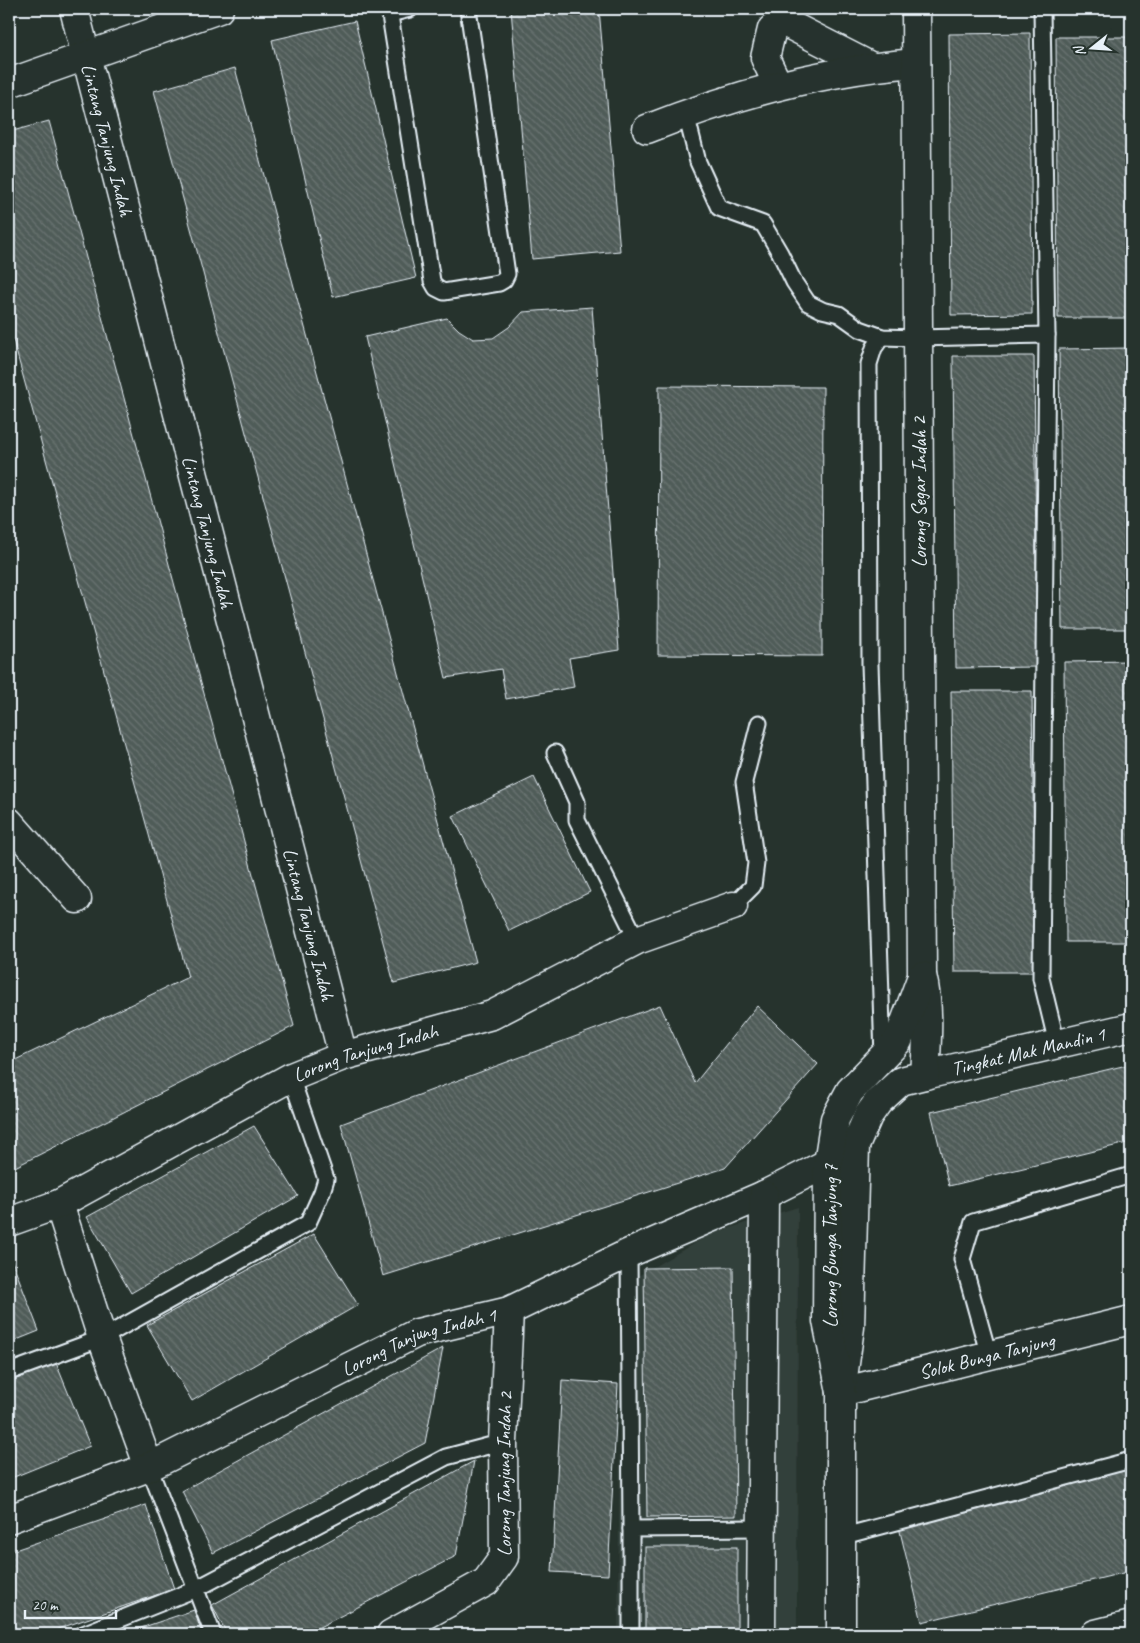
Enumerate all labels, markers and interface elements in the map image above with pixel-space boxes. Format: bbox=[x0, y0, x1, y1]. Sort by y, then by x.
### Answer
north arrow bbox=[1068, 22, 1118, 72]
text: N bbox=[1070, 43, 1089, 58]
street label: Lintang Tanjung Indah bbox=[76, 61, 139, 220]
street label: Lorong Segar Indah 2 bbox=[907, 415, 932, 567]
street label: Lintang Tanjung Indah bbox=[176, 453, 240, 612]
street label: Lintang Tanjung Indah bbox=[277, 845, 340, 1004]
street label: Lorong Tanjung Indah bbox=[289, 1018, 442, 1088]
street label: Tingkat Mak Mandin 1 bbox=[949, 1021, 1109, 1081]
street label: Lorong Bunga Tanjung 7 bbox=[818, 1163, 843, 1328]
street label: Lorong Tanjung Indah 1 bbox=[337, 1302, 500, 1382]
street label: Solok Bunga Tanjung bbox=[917, 1327, 1059, 1385]
street label: Lorong Tanjung Indah 2 bbox=[491, 1389, 518, 1556]
scale bar bbox=[25, 1588, 116, 1620]
text: 20 m bbox=[32, 1596, 59, 1615]

